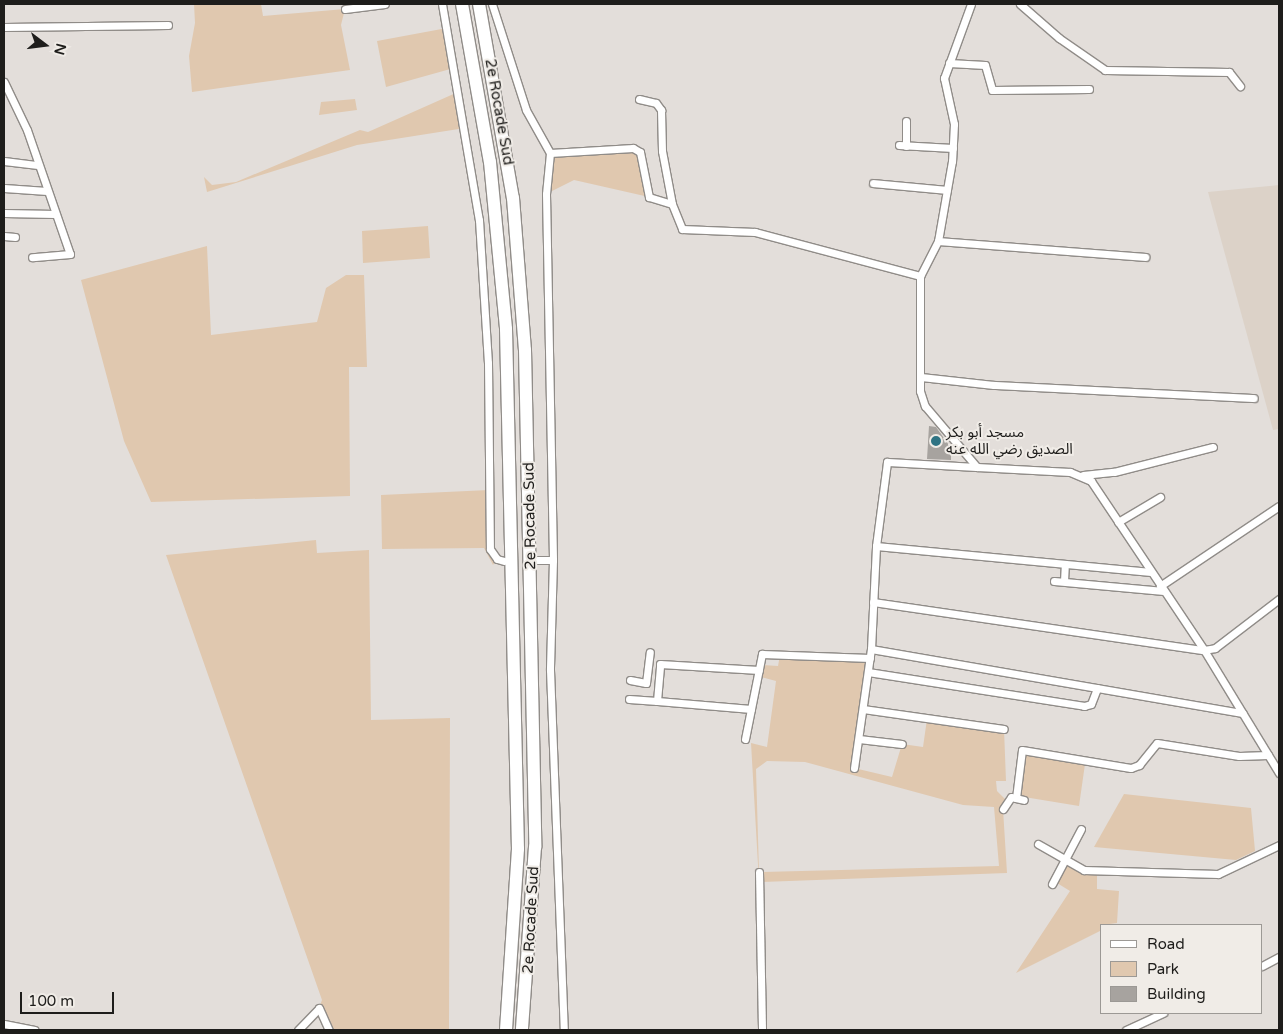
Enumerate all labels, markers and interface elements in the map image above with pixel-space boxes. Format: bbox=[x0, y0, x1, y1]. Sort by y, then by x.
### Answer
north arrow bbox=[20, 20, 70, 70]
text: N bbox=[50, 41, 70, 57]
street label: 2e Rocade Sud bbox=[481, 57, 517, 167]
place label: مسجد أبو بكر الصديق رضي الله عنه bbox=[946, 423, 1073, 458]
marker: مسجد أبو بكر الصديق رضي الله عنه bbox=[930, 435, 942, 447]
street label: 2e Rocade Sud bbox=[520, 462, 540, 570]
street label: 2e Rocade Sud bbox=[519, 866, 543, 974]
legend bbox=[1100, 924, 1263, 1014]
text: Road bbox=[1147, 935, 1185, 953]
text: Park bbox=[1147, 960, 1179, 978]
scale bar bbox=[22, 982, 116, 1014]
text: Building bbox=[1147, 985, 1206, 1003]
text: 100 m bbox=[28, 992, 74, 1010]

